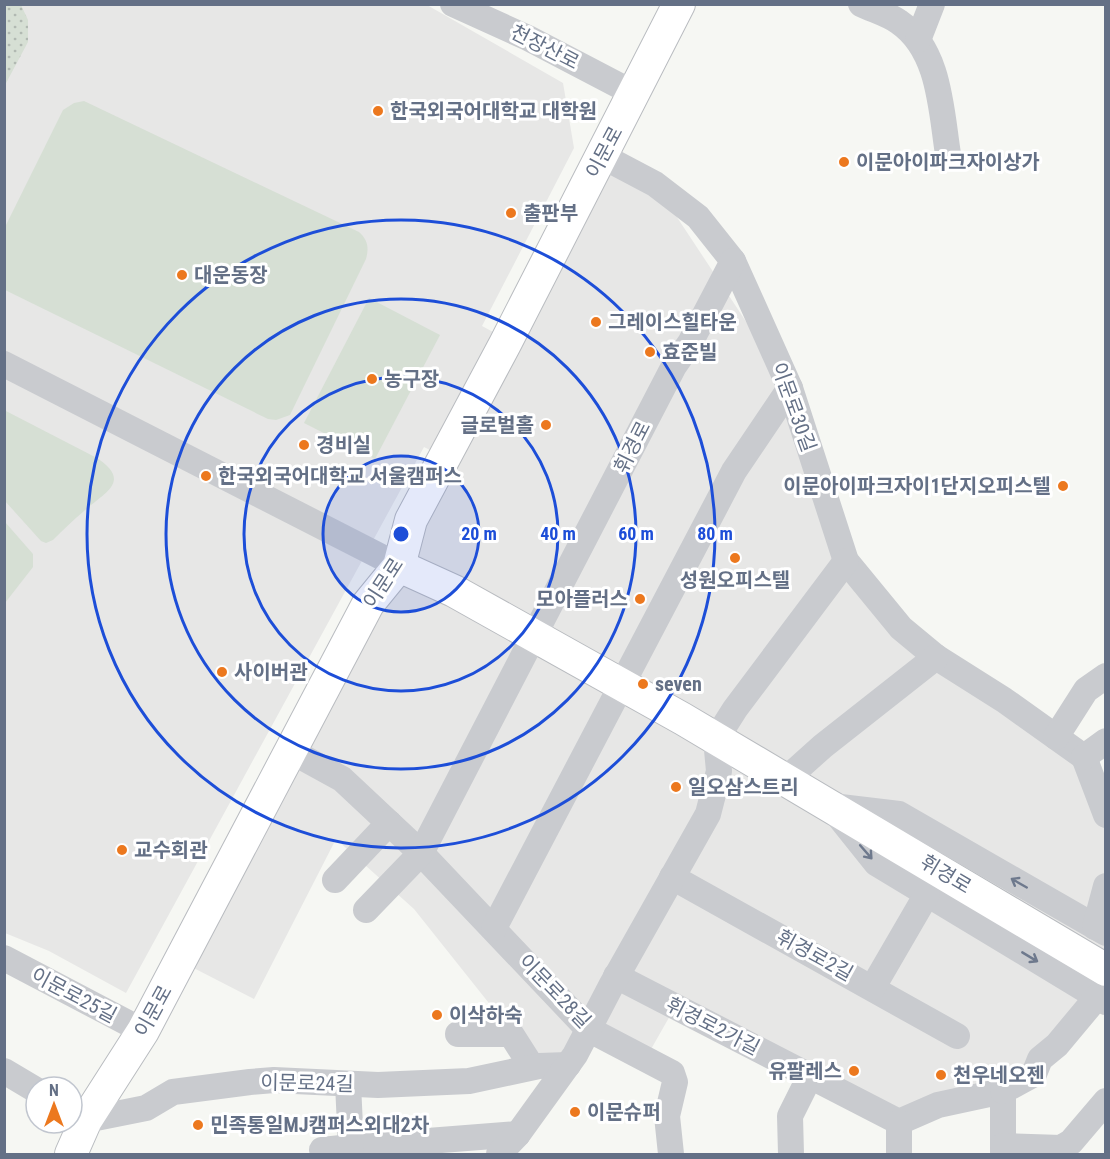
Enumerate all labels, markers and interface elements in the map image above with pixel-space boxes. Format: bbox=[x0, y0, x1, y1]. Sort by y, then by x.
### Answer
street label: 천장산로 bbox=[507, 20, 583, 74]
place label: 한국외국어대학교 대학원 bbox=[390, 99, 597, 123]
marker: 한국외국어대학교 대학원 bbox=[371, 104, 385, 118]
street label: 이문로 bbox=[580, 122, 628, 182]
place label: 이문아이파크자이상가 bbox=[856, 150, 1040, 174]
marker: 이문아이파크자이상가 bbox=[837, 155, 851, 169]
place label: 출판부 bbox=[523, 201, 578, 225]
marker: 출판부 bbox=[504, 206, 518, 220]
place label: 대운동장 bbox=[194, 263, 268, 287]
marker: 대운동장 bbox=[175, 268, 189, 282]
place label: 그레이스힐타운 bbox=[608, 310, 737, 334]
marker: 그레이스힐타운 bbox=[589, 315, 603, 329]
place label: 효준빌 bbox=[662, 340, 717, 364]
marker: 효준빌 bbox=[643, 345, 657, 359]
street label: 이문로30길 bbox=[767, 359, 821, 455]
place label: 농구장 bbox=[384, 367, 439, 391]
marker: 농구장 bbox=[365, 372, 379, 386]
place label: 글로벌홀 bbox=[460, 413, 534, 437]
street label: 휘경로 bbox=[609, 417, 655, 477]
marker: 글로벌홀 bbox=[539, 418, 553, 432]
place label: 경비실 bbox=[316, 433, 371, 457]
marker: 경비실 bbox=[297, 438, 311, 452]
place label: 한국외국어대학교 서울캠퍼스 bbox=[218, 464, 462, 488]
marker: 한국외국어대학교 서울캠퍼스 bbox=[199, 469, 213, 483]
place label: 이문아이파크자이1단지오피스텔 bbox=[783, 474, 1051, 498]
marker: 이문아이파크자이1단지오피스텔 bbox=[1056, 479, 1070, 493]
text: 20 m bbox=[461, 523, 497, 544]
text: 40 m bbox=[540, 523, 576, 544]
text: 60 m bbox=[618, 523, 654, 544]
text: 80 m bbox=[697, 523, 733, 544]
centre of rings bbox=[391, 524, 411, 544]
marker: 성원오피스텔 bbox=[728, 551, 742, 565]
street label: 이문로 bbox=[358, 553, 408, 613]
place label: 성원오피스텔 bbox=[680, 568, 790, 592]
place label: 모아플러스 bbox=[536, 587, 628, 611]
marker: 모아플러스 bbox=[633, 592, 647, 606]
place label: 사이버관 bbox=[234, 660, 308, 684]
marker: 사이버관 bbox=[215, 665, 229, 679]
place label: seven bbox=[655, 672, 702, 696]
marker: seven bbox=[636, 677, 650, 691]
place label: 일오삼스트리 bbox=[688, 775, 798, 799]
marker: 일오삼스트리 bbox=[669, 780, 683, 794]
place label: 교수회관 bbox=[134, 838, 208, 862]
marker: 교수회관 bbox=[115, 843, 129, 857]
one-way arrow bbox=[859, 845, 873, 860]
street label: 휘경로 bbox=[916, 849, 976, 899]
one-way arrow bbox=[1011, 877, 1028, 889]
street label: 휘경로2길 bbox=[773, 924, 857, 986]
street label: 이문로28길 bbox=[514, 949, 596, 1033]
one-way arrow bbox=[1021, 951, 1038, 963]
street label: 이문로25길 bbox=[27, 962, 121, 1028]
street label: 이문로 bbox=[129, 981, 177, 1041]
street label: 휘경로2가길 bbox=[662, 992, 764, 1060]
place label: 이삭하숙 bbox=[449, 1003, 523, 1027]
marker: 이삭하숙 bbox=[430, 1008, 444, 1022]
place label: 유팔레스 bbox=[768, 1059, 842, 1083]
place label: 천우네오젠 bbox=[953, 1063, 1045, 1087]
marker: 유팔레스 bbox=[847, 1064, 861, 1078]
marker: 천우네오젠 bbox=[934, 1068, 948, 1082]
street label: 이문로24길 bbox=[260, 1070, 354, 1096]
north arrow bbox=[24, 1075, 84, 1135]
text: N bbox=[49, 1081, 59, 1100]
place label: 이문슈퍼 bbox=[587, 1100, 661, 1124]
marker: 이문슈퍼 bbox=[568, 1105, 582, 1119]
place label: 민족통일MJ캠퍼스외대2차 bbox=[210, 1113, 430, 1137]
marker: 민족통일MJ캠퍼스외대2차 bbox=[191, 1118, 205, 1132]

